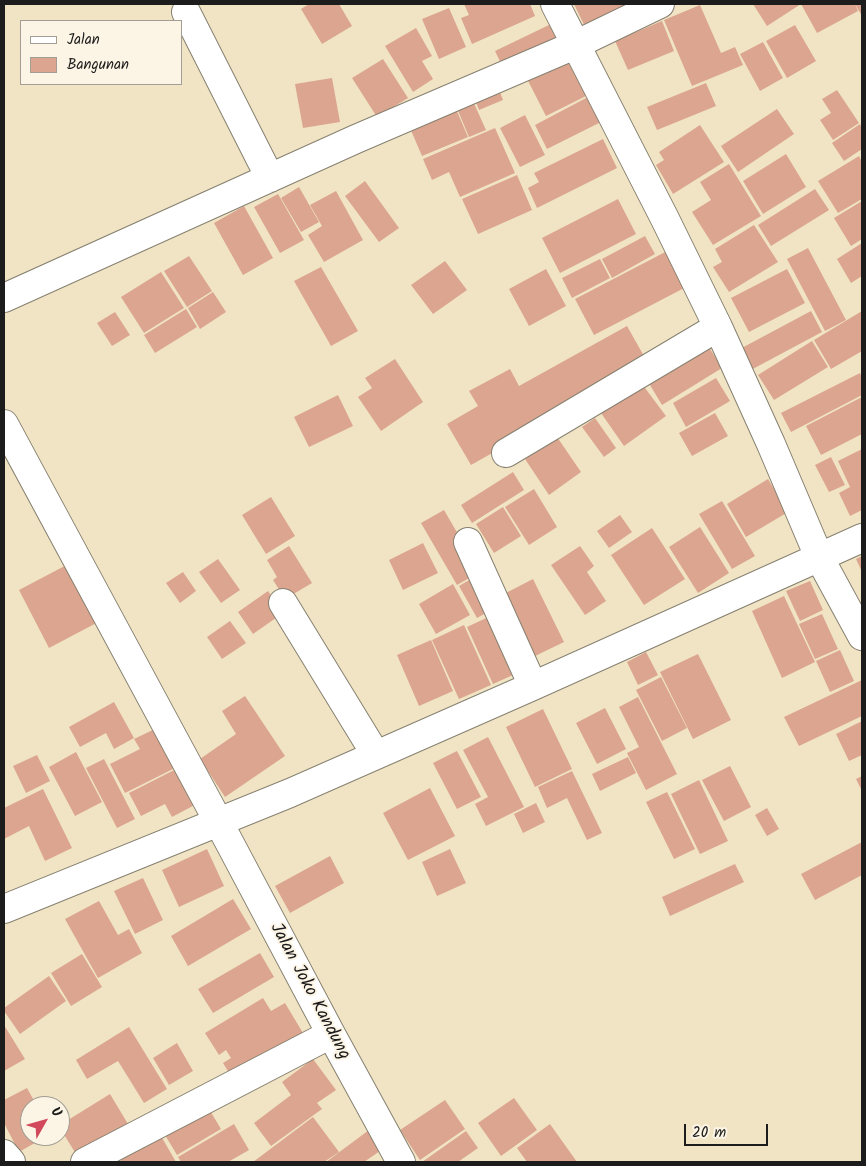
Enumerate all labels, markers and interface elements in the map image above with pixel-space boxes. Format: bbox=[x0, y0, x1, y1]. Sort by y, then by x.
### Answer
legend bbox=[20, 20, 182, 85]
text: Jalan bbox=[67, 28, 100, 52]
text: Bangunan bbox=[67, 53, 129, 77]
street label: Jalan Joko Kandung bbox=[264, 920, 354, 1064]
north arrow bbox=[20, 1096, 70, 1146]
text: U bbox=[45, 1102, 67, 1122]
scale bar bbox=[686, 1114, 770, 1146]
text: 20 m bbox=[692, 1121, 726, 1145]

